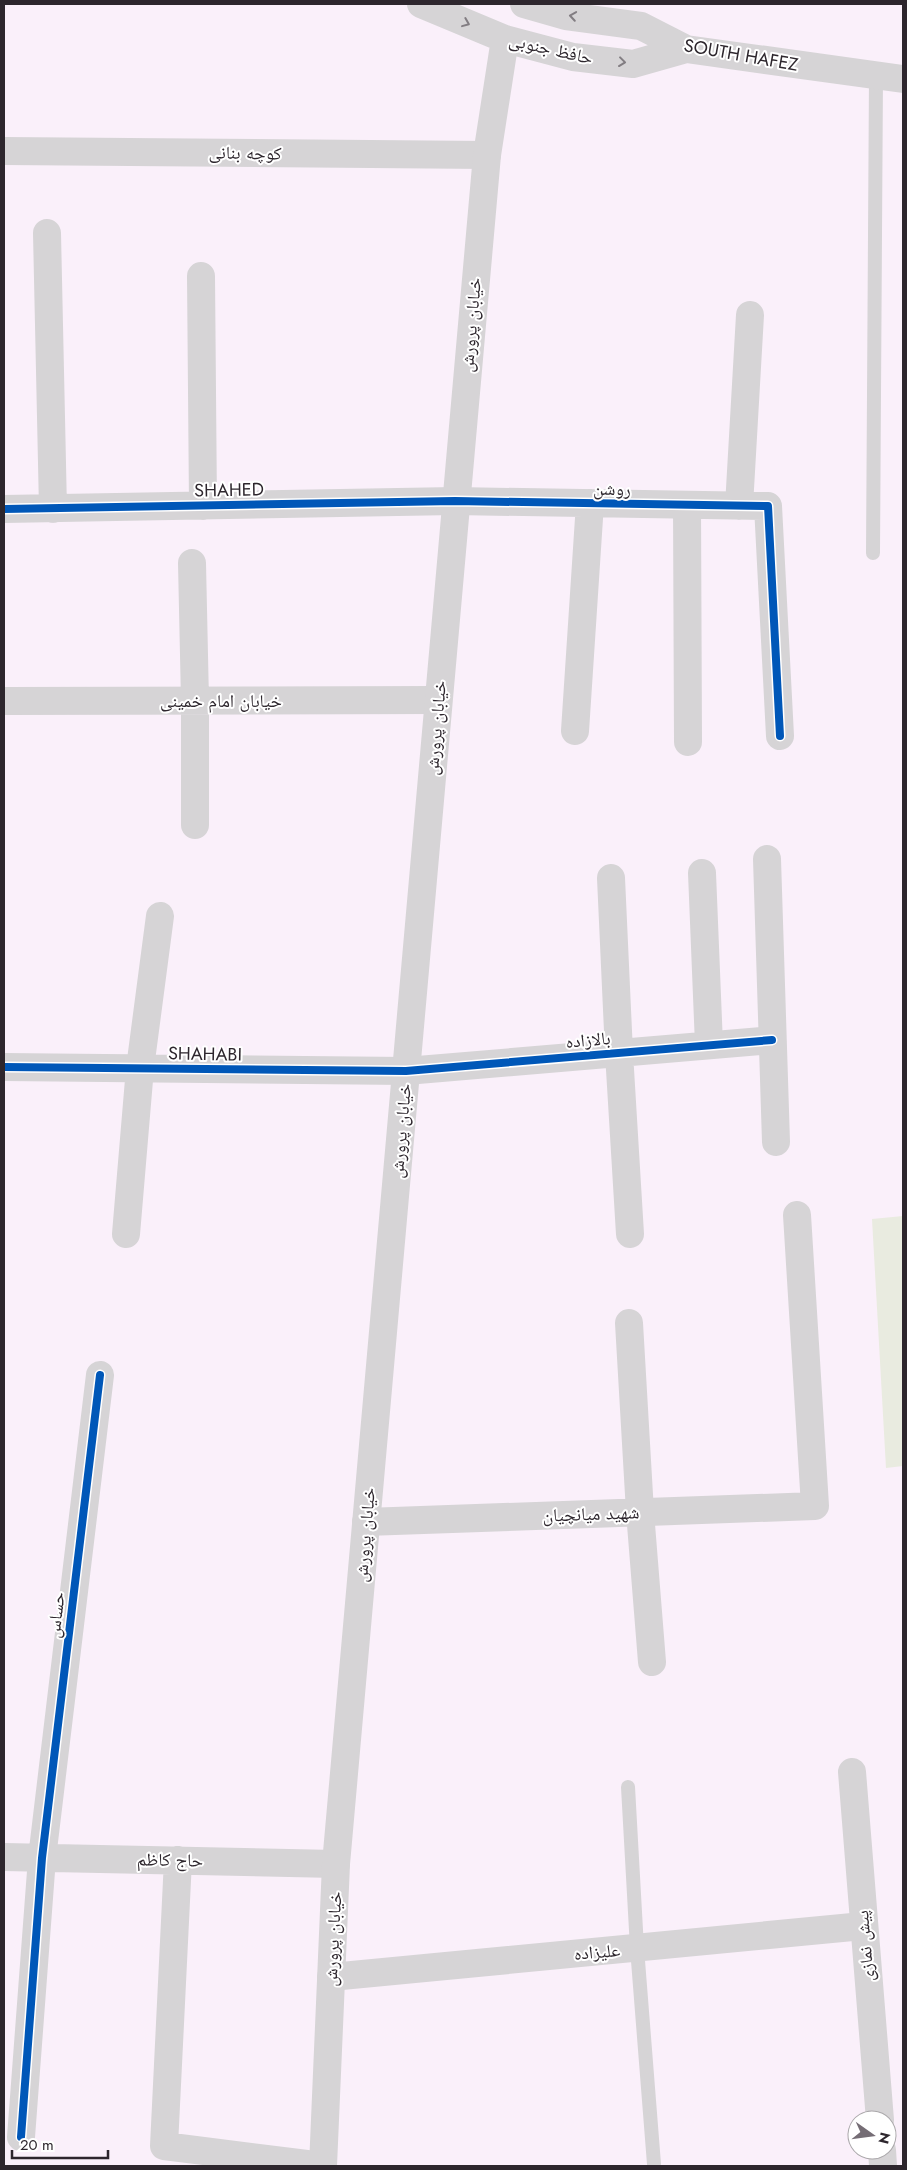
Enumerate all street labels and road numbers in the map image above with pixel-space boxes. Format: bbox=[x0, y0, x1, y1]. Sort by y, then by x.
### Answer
street label: حافظ جنوبی bbox=[506, 27, 596, 71]
street label: SOUTH HAFEZ bbox=[682, 32, 800, 78]
street label: کوچه بنانی bbox=[208, 139, 282, 167]
street label: خیابان پرورش bbox=[454, 277, 488, 373]
street label: SHAHED bbox=[194, 476, 264, 504]
street label: روشن bbox=[593, 476, 631, 502]
street label: خیابان پرورش bbox=[419, 680, 453, 776]
street label: خیابان امام خمینی bbox=[160, 688, 282, 714]
street label: بالازاده bbox=[565, 1025, 612, 1055]
street label: SHAHABI bbox=[168, 1040, 242, 1068]
street label: خیابان پرورش bbox=[384, 1083, 418, 1179]
street label: خیابان پرورش bbox=[348, 1487, 382, 1583]
street label: شهید میانچیان bbox=[542, 1499, 640, 1529]
street label: حساس bbox=[40, 1591, 72, 1639]
street label: حاج کاظم bbox=[137, 1846, 203, 1874]
street label: خیابان پرورش bbox=[318, 1891, 348, 1987]
street label: پیش نمازی bbox=[849, 1909, 881, 1983]
street label: علیزاده bbox=[573, 1937, 621, 1967]

